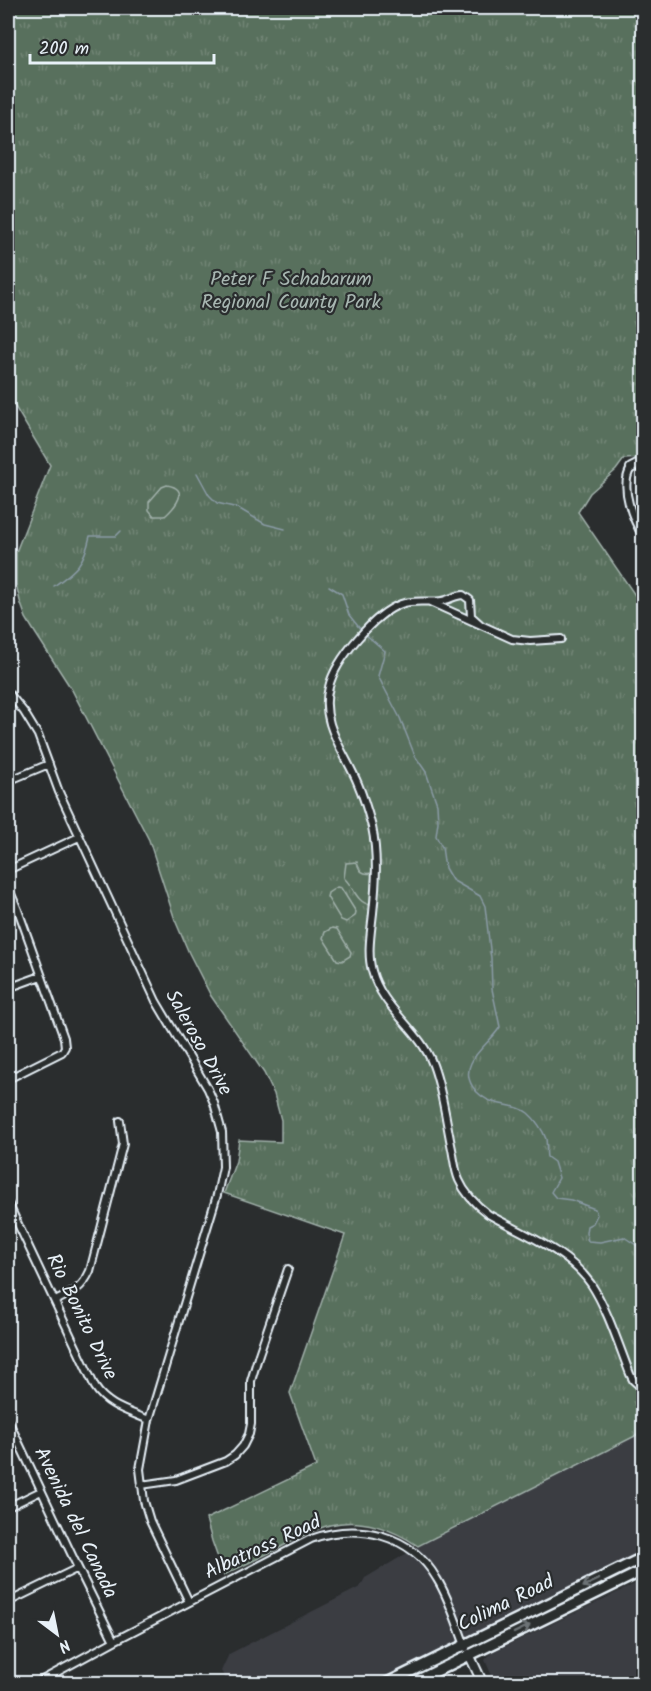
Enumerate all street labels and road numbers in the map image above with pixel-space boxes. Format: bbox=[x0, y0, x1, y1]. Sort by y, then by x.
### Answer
street label: Saleroso Drive bbox=[156, 984, 240, 1102]
street label: Rio Bonito Drive bbox=[37, 1248, 125, 1386]
street label: Avenida del Canada bbox=[24, 1442, 126, 1604]
street label: Albatross Road bbox=[199, 1507, 328, 1589]
street label: Colima Road bbox=[452, 1566, 561, 1641]

